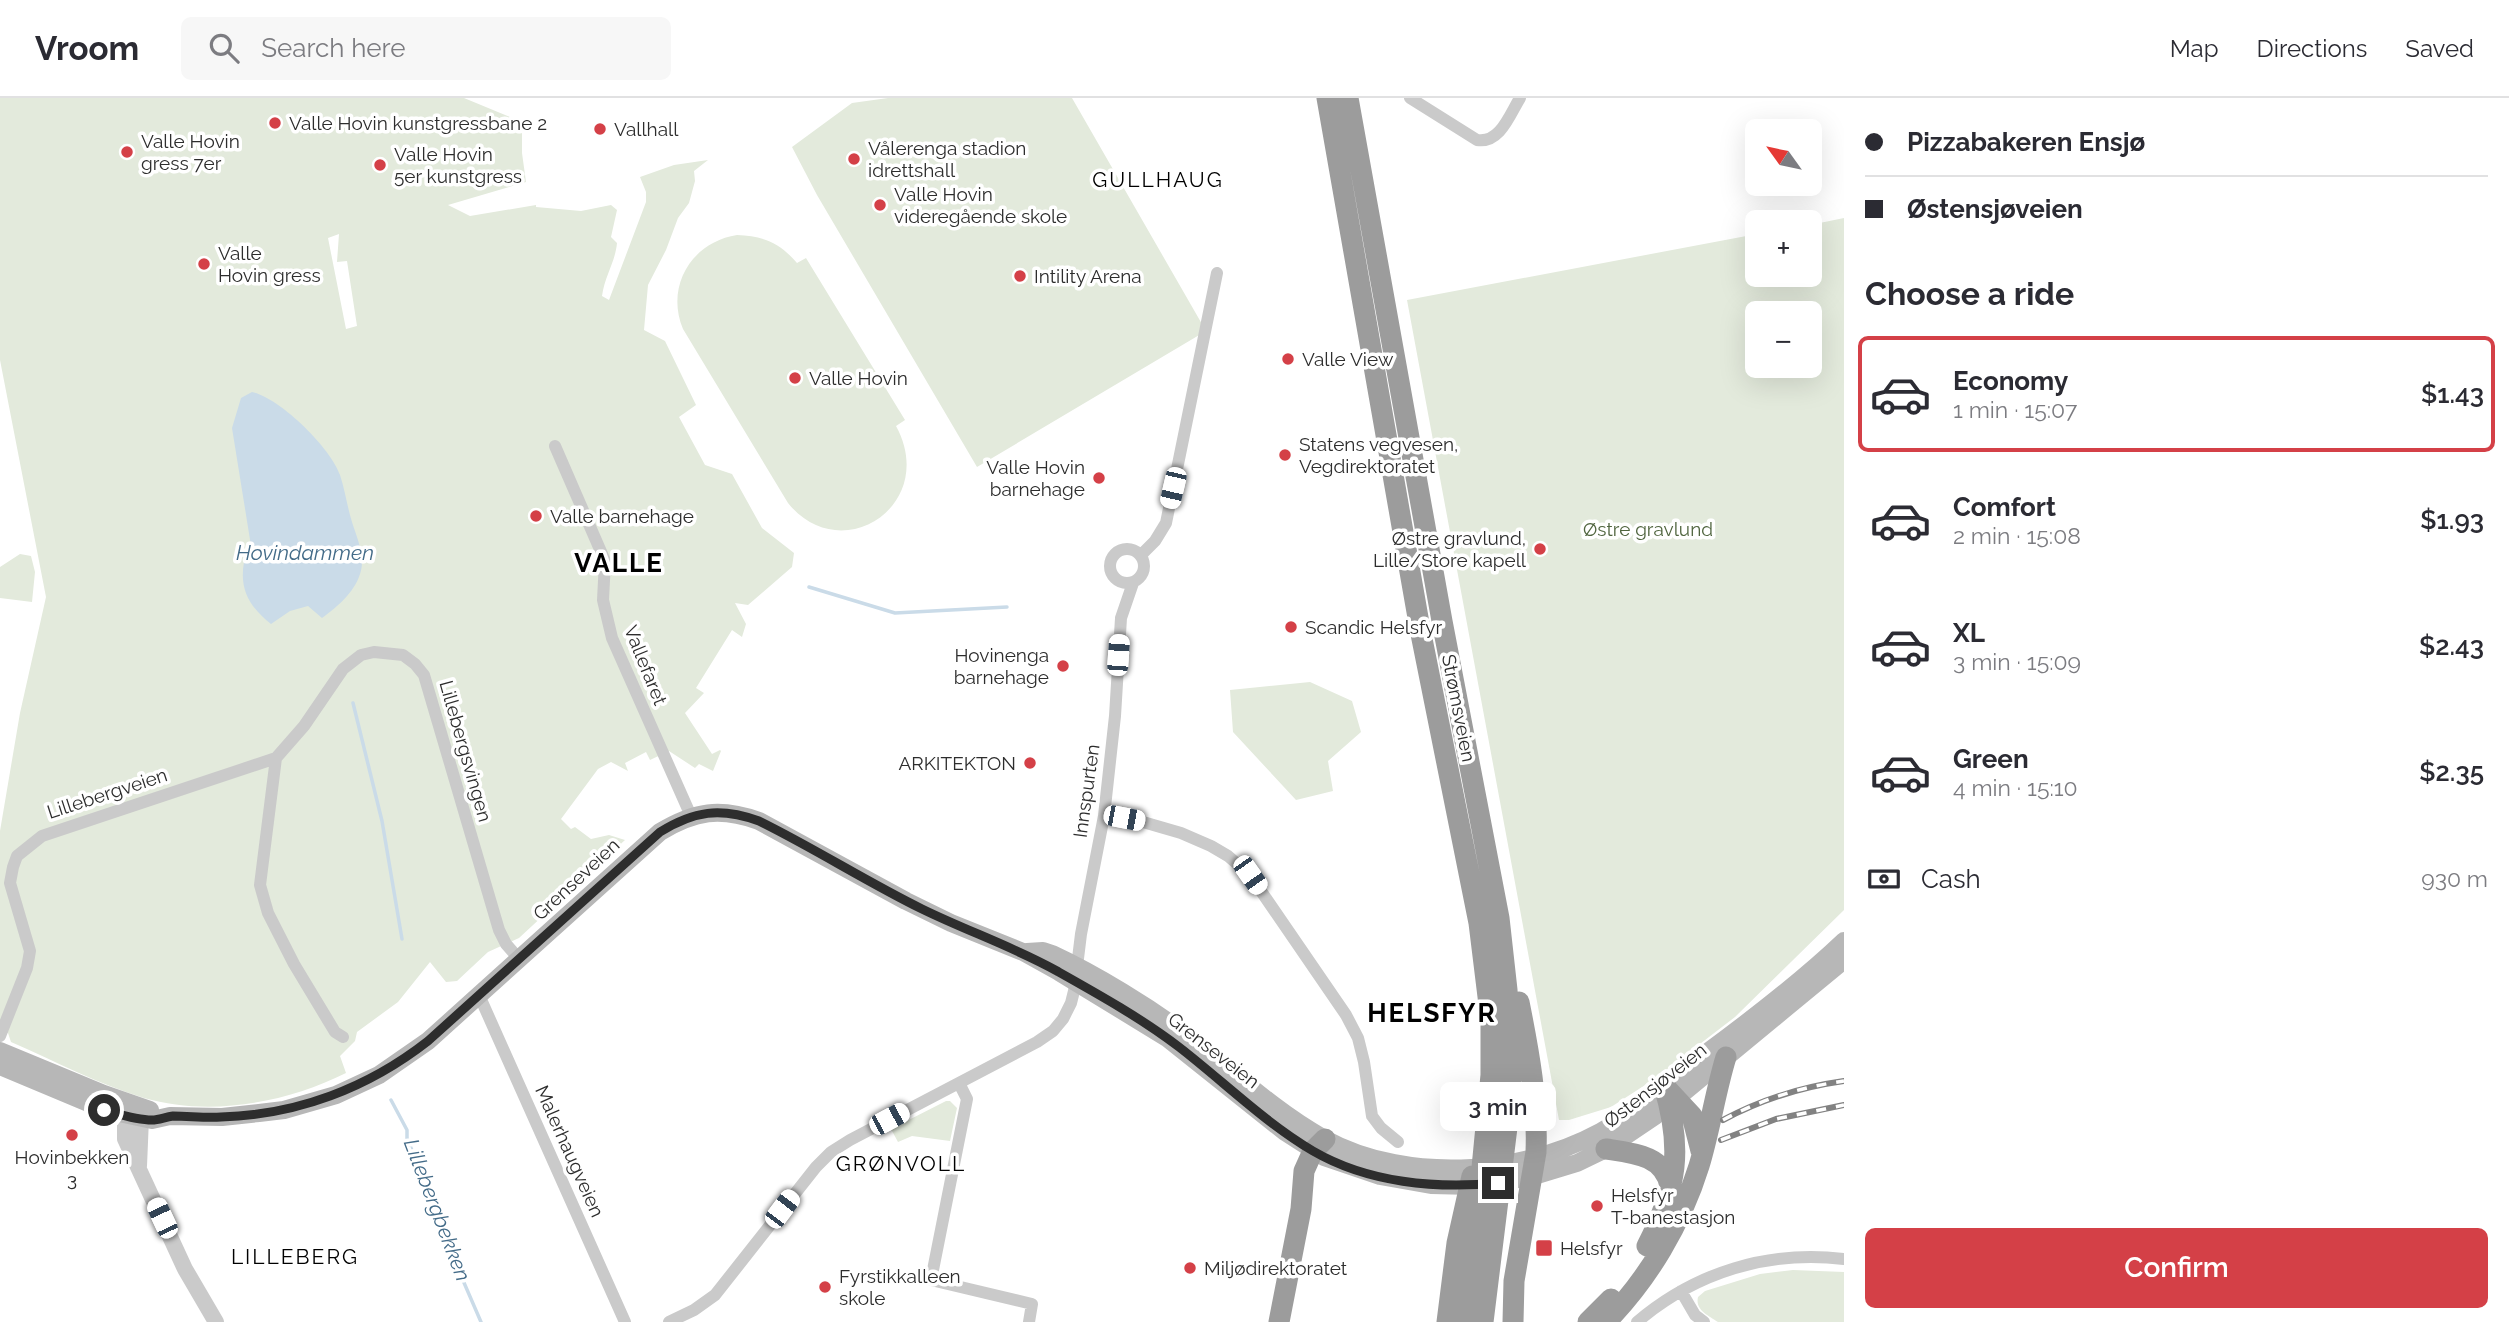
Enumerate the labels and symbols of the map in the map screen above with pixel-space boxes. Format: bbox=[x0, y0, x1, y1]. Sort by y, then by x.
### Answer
place label: Valle Hovin kunstgressbane 2 bbox=[289, 112, 547, 134]
marker: Valle Hovin kunstgressbane 2 bbox=[267, 115, 283, 131]
place label: Vallhall bbox=[614, 118, 679, 140]
north arrow bbox=[1745, 119, 1822, 196]
marker: Vallhall bbox=[592, 121, 608, 137]
place label: Valle Hovin gress 7er bbox=[141, 130, 240, 174]
place label: Vålerenga stadion idrettshall bbox=[868, 137, 1026, 181]
place label: Valle Hovin 5er kunstgress bbox=[394, 143, 522, 187]
marker: Valle Hovin gress 7er bbox=[119, 144, 135, 160]
marker: Vålerenga stadion idrettshall bbox=[846, 151, 862, 167]
marker: Valle Hovin 5er kunstgress bbox=[372, 157, 388, 173]
district label: GULLHAUG bbox=[1092, 167, 1224, 192]
place label: Valle Hovin videregående skole bbox=[894, 183, 1067, 227]
marker: Valle Hovin videregående skole bbox=[872, 197, 888, 213]
place label: Valle Hovin gress bbox=[218, 242, 321, 286]
marker: Valle Hovin gress bbox=[196, 256, 212, 272]
place label: Intility Arena bbox=[1034, 265, 1142, 287]
marker: Intility Arena bbox=[1012, 268, 1028, 284]
place label: Valle View bbox=[1302, 348, 1394, 370]
marker: Valle View bbox=[1280, 351, 1296, 367]
place label: Valle Hovin bbox=[809, 367, 908, 389]
marker: Valle Hovin bbox=[787, 370, 803, 386]
place label: Statens vegvesen, Vegdirektoratet bbox=[1299, 433, 1458, 477]
marker: Statens vegvesen, Vegdirektoratet bbox=[1277, 447, 1293, 463]
place label: Valle Hovin barnehage bbox=[986, 456, 1085, 500]
car bbox=[1159, 465, 1188, 511]
marker: Valle Hovin barnehage bbox=[1091, 470, 1107, 486]
place label: Valle barnehage bbox=[550, 505, 694, 527]
marker: Valle barnehage bbox=[528, 508, 544, 524]
park label: Østre gravlund bbox=[1583, 518, 1713, 540]
place label: Østre gravlund, Lille/Store kapell bbox=[1373, 527, 1527, 571]
water label: Hovindammen bbox=[236, 540, 374, 565]
marker: Østre gravlund, Lille/Store kapell bbox=[1532, 541, 1548, 557]
district label: VALLE bbox=[574, 548, 664, 578]
place label: Scandic Helsfyr bbox=[1305, 616, 1443, 638]
marker: Scandic Helsfyr bbox=[1283, 619, 1299, 635]
street label: Vallefaret bbox=[620, 622, 672, 709]
car bbox=[1107, 633, 1130, 677]
place label: Hovinenga barnehage bbox=[954, 644, 1049, 688]
street label: Strømsveien bbox=[1438, 652, 1480, 764]
marker: Hovinenga barnehage bbox=[1055, 658, 1071, 674]
street label: Lillebergsvingen bbox=[435, 678, 497, 824]
street label: Innspurten bbox=[1069, 743, 1103, 839]
place label: ARKITEKTON bbox=[898, 752, 1016, 774]
marker: ARKITEKTON bbox=[1022, 755, 1038, 771]
street label: Lillebergveien bbox=[44, 763, 170, 823]
car bbox=[1102, 804, 1147, 832]
street label: Grenseveien bbox=[528, 834, 624, 924]
car bbox=[1230, 852, 1271, 898]
district label: HELSFYR bbox=[1367, 998, 1497, 1028]
street label: Grenseveien bbox=[1164, 1008, 1264, 1092]
street label: Østensjøveien bbox=[1600, 1038, 1710, 1132]
street label: Malerhaugveien bbox=[531, 1082, 609, 1220]
callout: 3 min bbox=[1440, 1082, 1556, 1130]
route start bbox=[88, 1094, 120, 1126]
car bbox=[866, 1100, 913, 1138]
marker: Hovinbekken 3 bbox=[64, 1127, 80, 1143]
water label: Lillebergbekken bbox=[399, 1135, 476, 1285]
place label: Hovinbekken 3 bbox=[15, 1146, 129, 1190]
district label: GRØNVOLL bbox=[836, 1151, 966, 1176]
route end bbox=[1482, 1167, 1514, 1199]
place label: Helsfyr T-banestasjon bbox=[1611, 1184, 1735, 1228]
car bbox=[761, 1186, 804, 1232]
car bbox=[144, 1195, 181, 1241]
marker: Helsfyr T-banestasjon bbox=[1589, 1198, 1605, 1214]
place label: Helsfyr bbox=[1560, 1237, 1623, 1259]
marker: Helsfyr bbox=[1534, 1238, 1554, 1258]
district label: LILLEBERG bbox=[231, 1244, 359, 1269]
place label: Miljødirektoratet bbox=[1204, 1257, 1348, 1279]
marker: Miljødirektoratet bbox=[1182, 1260, 1198, 1276]
place label: Fyrstikkalleen skole bbox=[839, 1265, 961, 1309]
marker: Fyrstikkalleen skole bbox=[817, 1279, 833, 1295]

